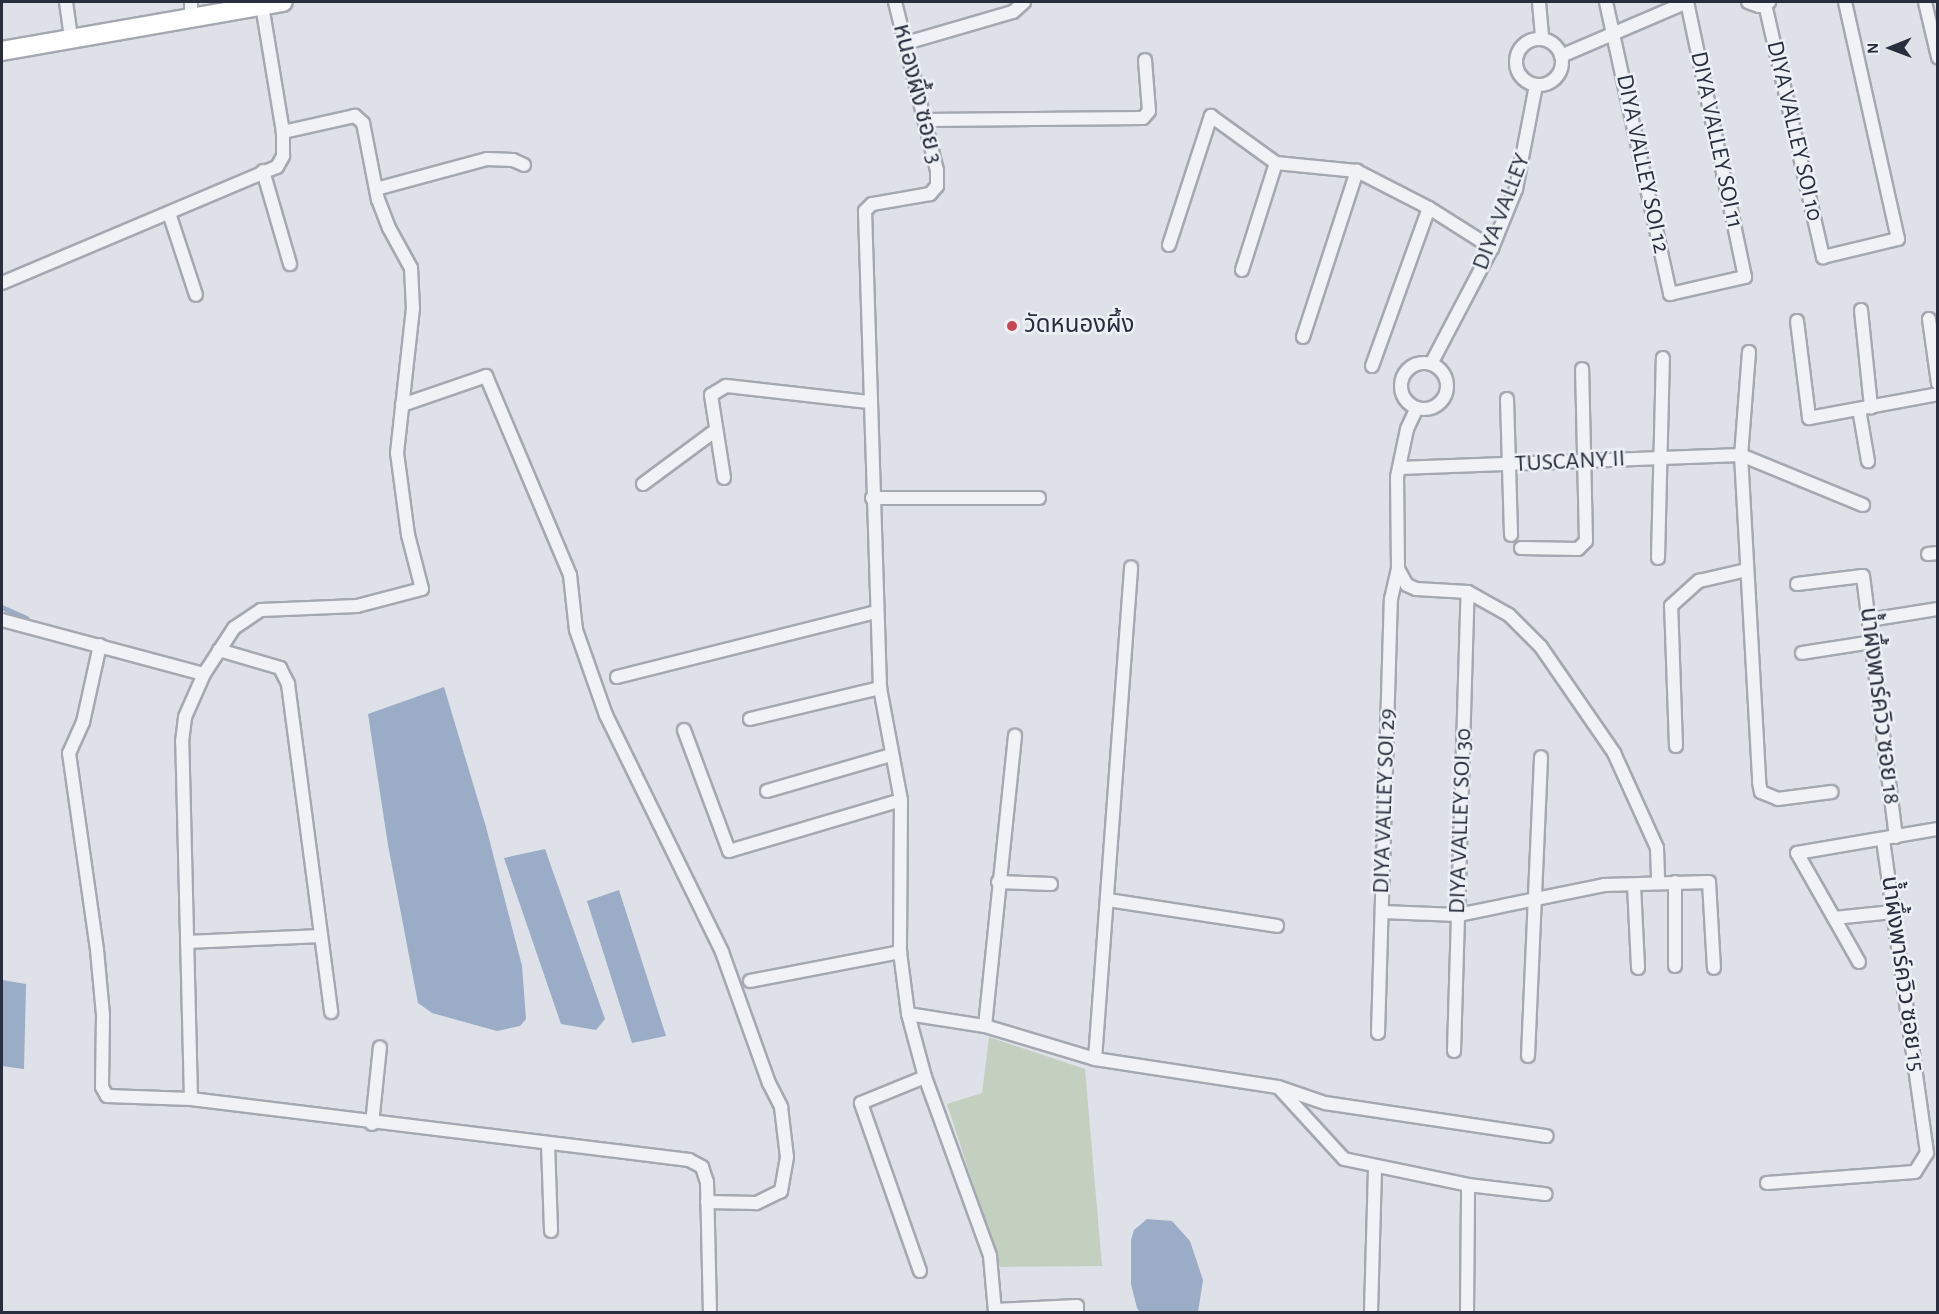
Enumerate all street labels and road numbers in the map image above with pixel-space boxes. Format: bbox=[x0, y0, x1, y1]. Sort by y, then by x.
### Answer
street label: หนองผึ้ง ซอย 3 bbox=[886, 21, 948, 167]
street label: DIYA VALLEY SOI 10 bbox=[1759, 38, 1829, 224]
street label: DIYA VALLEY SOI 11 bbox=[1683, 49, 1749, 231]
street label: DIYA VALLEY SOI 12 bbox=[1609, 72, 1675, 256]
street label: DIYA VALLEY bbox=[1467, 150, 1537, 274]
street label: TUSCANY II bbox=[1514, 445, 1626, 479]
street label: น้ำผึ้งพาร์ควิว ซอย 18 bbox=[1853, 606, 1905, 806]
street label: DIYA VALLEY SOI 29 bbox=[1367, 708, 1403, 894]
street label: DIYA VALLEY SOI 30 bbox=[1443, 728, 1479, 914]
street label: น้ำผึ้งพาร์ควิว ซอย 15 bbox=[1874, 874, 1930, 1074]

